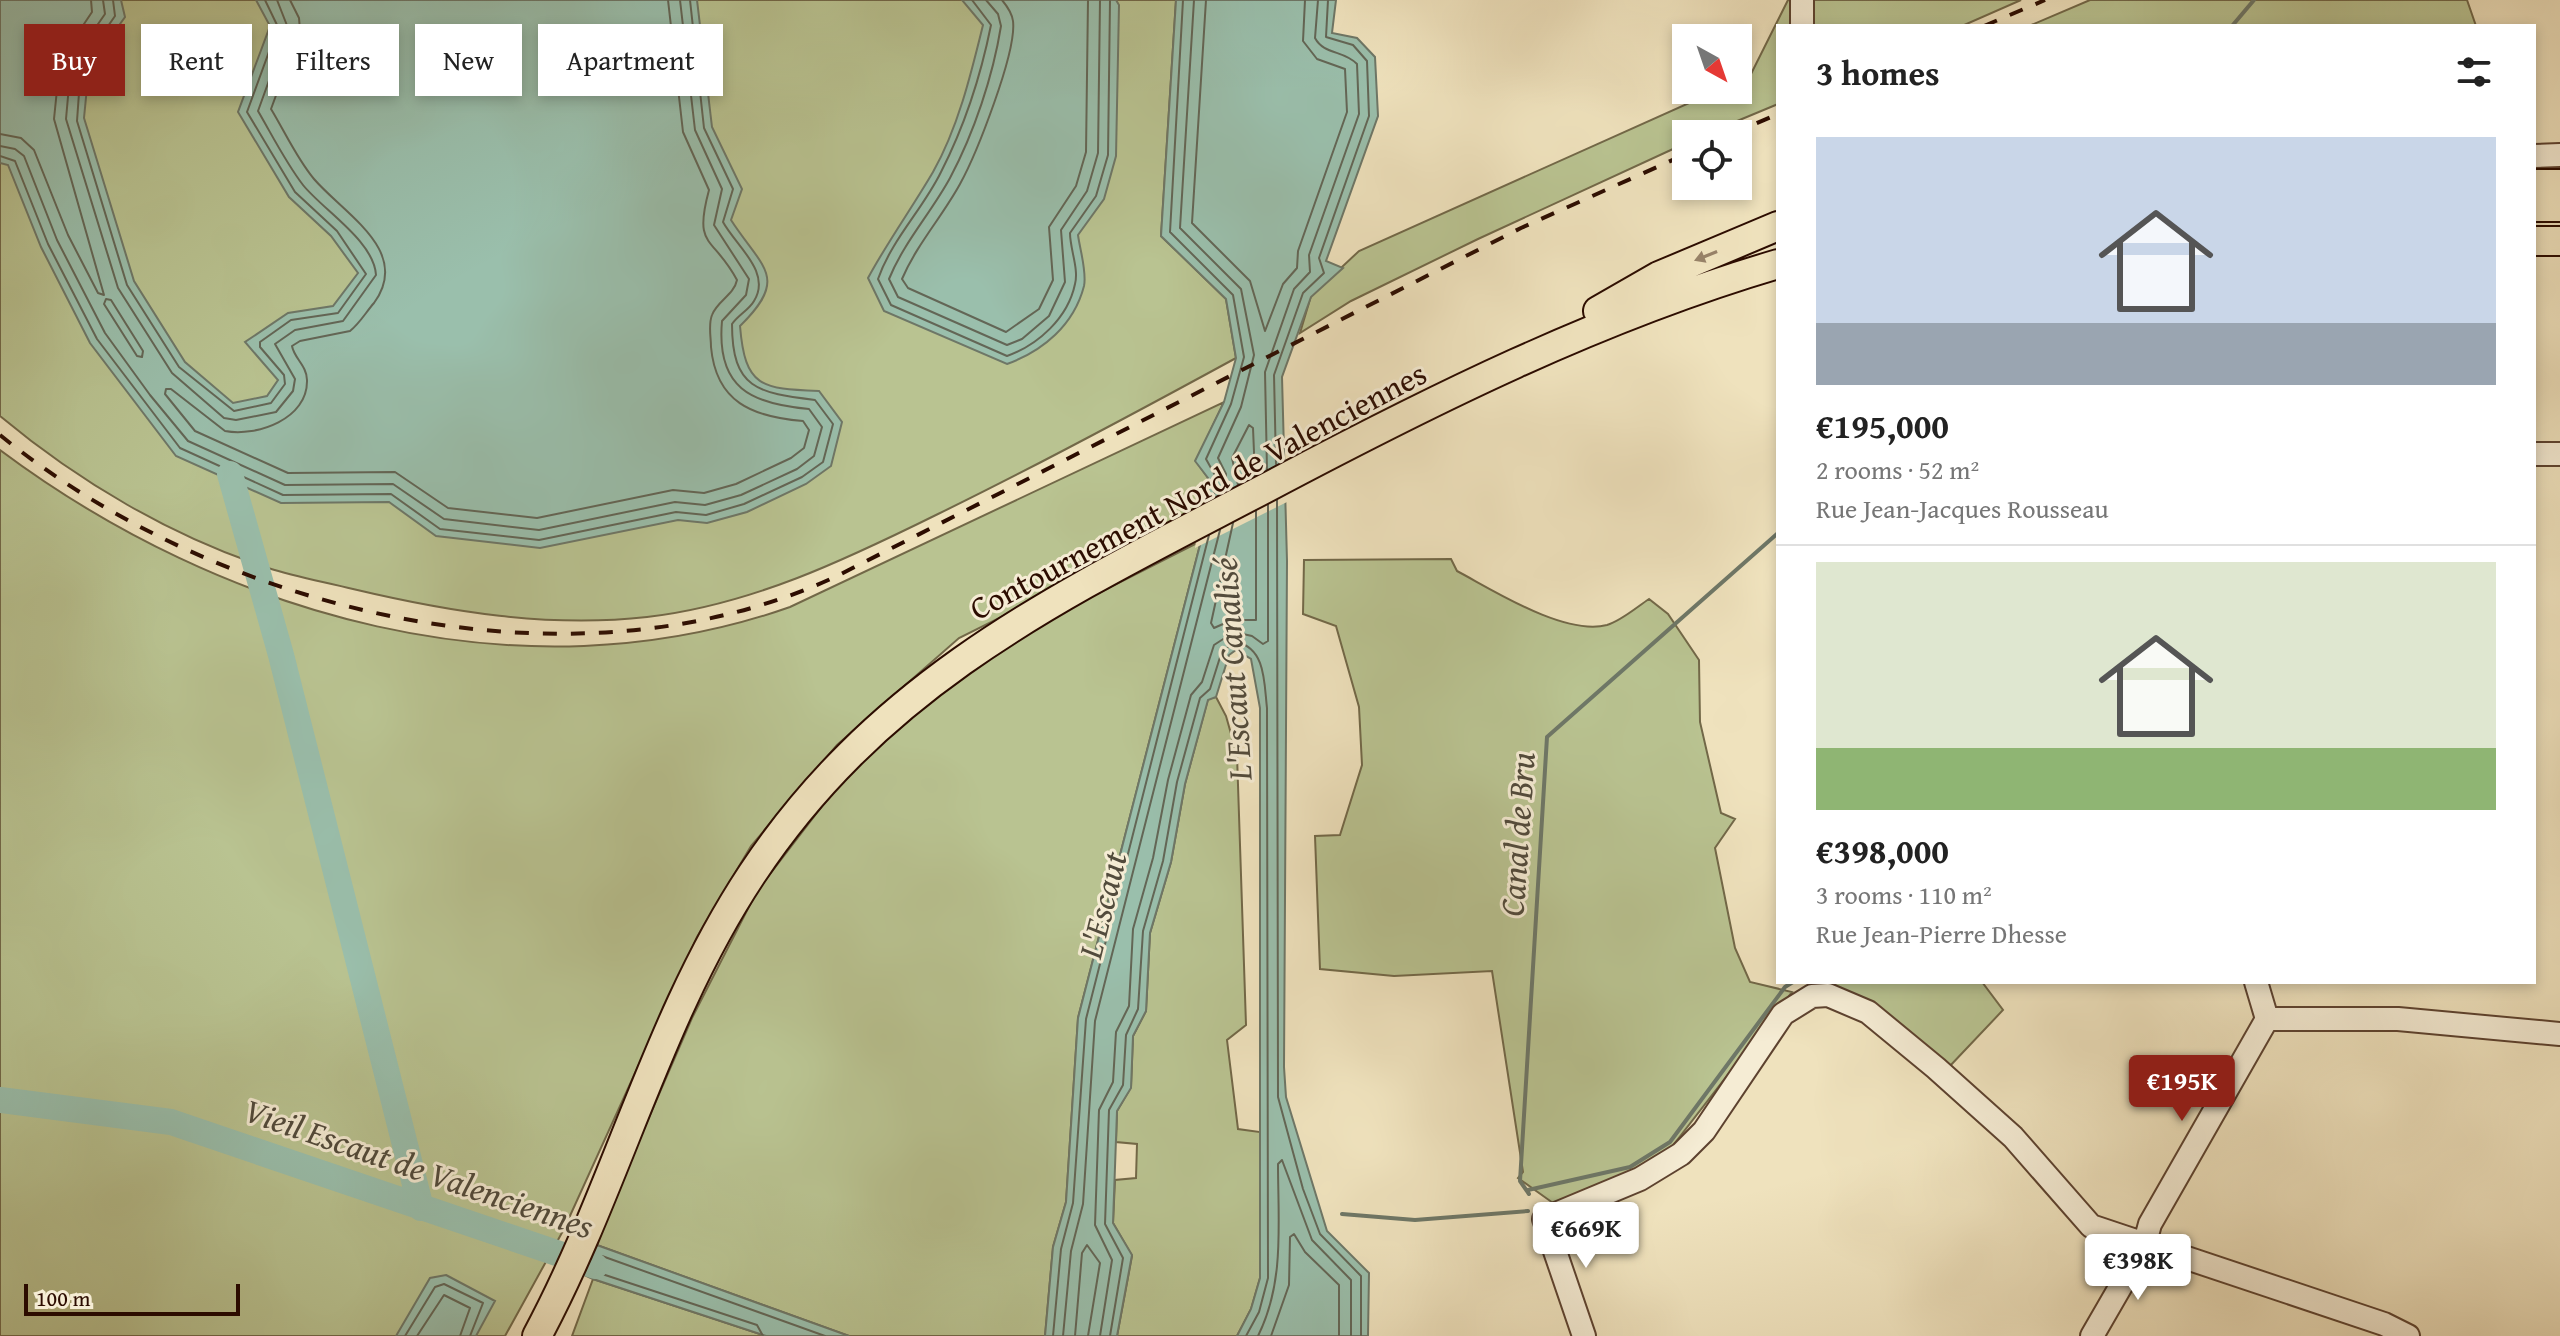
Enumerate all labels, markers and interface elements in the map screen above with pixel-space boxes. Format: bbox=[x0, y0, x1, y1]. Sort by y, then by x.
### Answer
chip: Buy bbox=[24, 24, 125, 96]
chip: Rent bbox=[141, 24, 252, 96]
chip: Filters bbox=[268, 24, 399, 96]
chip: New bbox=[415, 24, 522, 96]
chip: Apartment bbox=[538, 24, 723, 96]
north arrow bbox=[1672, 24, 1752, 104]
map controls bbox=[1672, 24, 1752, 200]
text: 3 homes bbox=[1816, 48, 1940, 97]
icon: filters bbox=[2452, 50, 2496, 94]
button: locate bbox=[1672, 120, 1752, 200]
icon: home bbox=[2084, 189, 2228, 333]
one-way arrow bbox=[1694, 249, 1718, 262]
street label: Contournement Nord de Valenciennes bbox=[961, 350, 1435, 631]
text: €195,000 bbox=[1816, 401, 1949, 450]
text: 2 rooms · 52 m² bbox=[1816, 450, 1979, 489]
text: Rue Jean-Jacques Rousseau bbox=[1816, 489, 2109, 528]
water label: L'Escaut Canalisé bbox=[1199, 554, 1264, 783]
icon: home bbox=[2084, 614, 2228, 758]
water label: Canal de Bru bbox=[1486, 750, 1547, 918]
text: €398,000 bbox=[1816, 826, 1949, 875]
water label: L'Escaut bbox=[1064, 845, 1139, 964]
text: 3 rooms · 110 m² bbox=[1816, 875, 1992, 914]
text: Rue Jean-Pierre Dhesse bbox=[1816, 914, 2067, 953]
pin: €195K bbox=[2126, 1055, 2238, 1123]
text: €195K bbox=[2147, 1061, 2217, 1100]
water label: Vieil Escaut de Valenciennes bbox=[238, 1085, 601, 1251]
pin: €669K bbox=[1530, 1202, 1642, 1270]
text: €669K bbox=[1551, 1208, 1621, 1247]
pin: €398K bbox=[2082, 1234, 2194, 1302]
text: €398K bbox=[2103, 1240, 2173, 1279]
scale bar bbox=[24, 1280, 240, 1316]
text: 100 m bbox=[36, 1282, 91, 1314]

